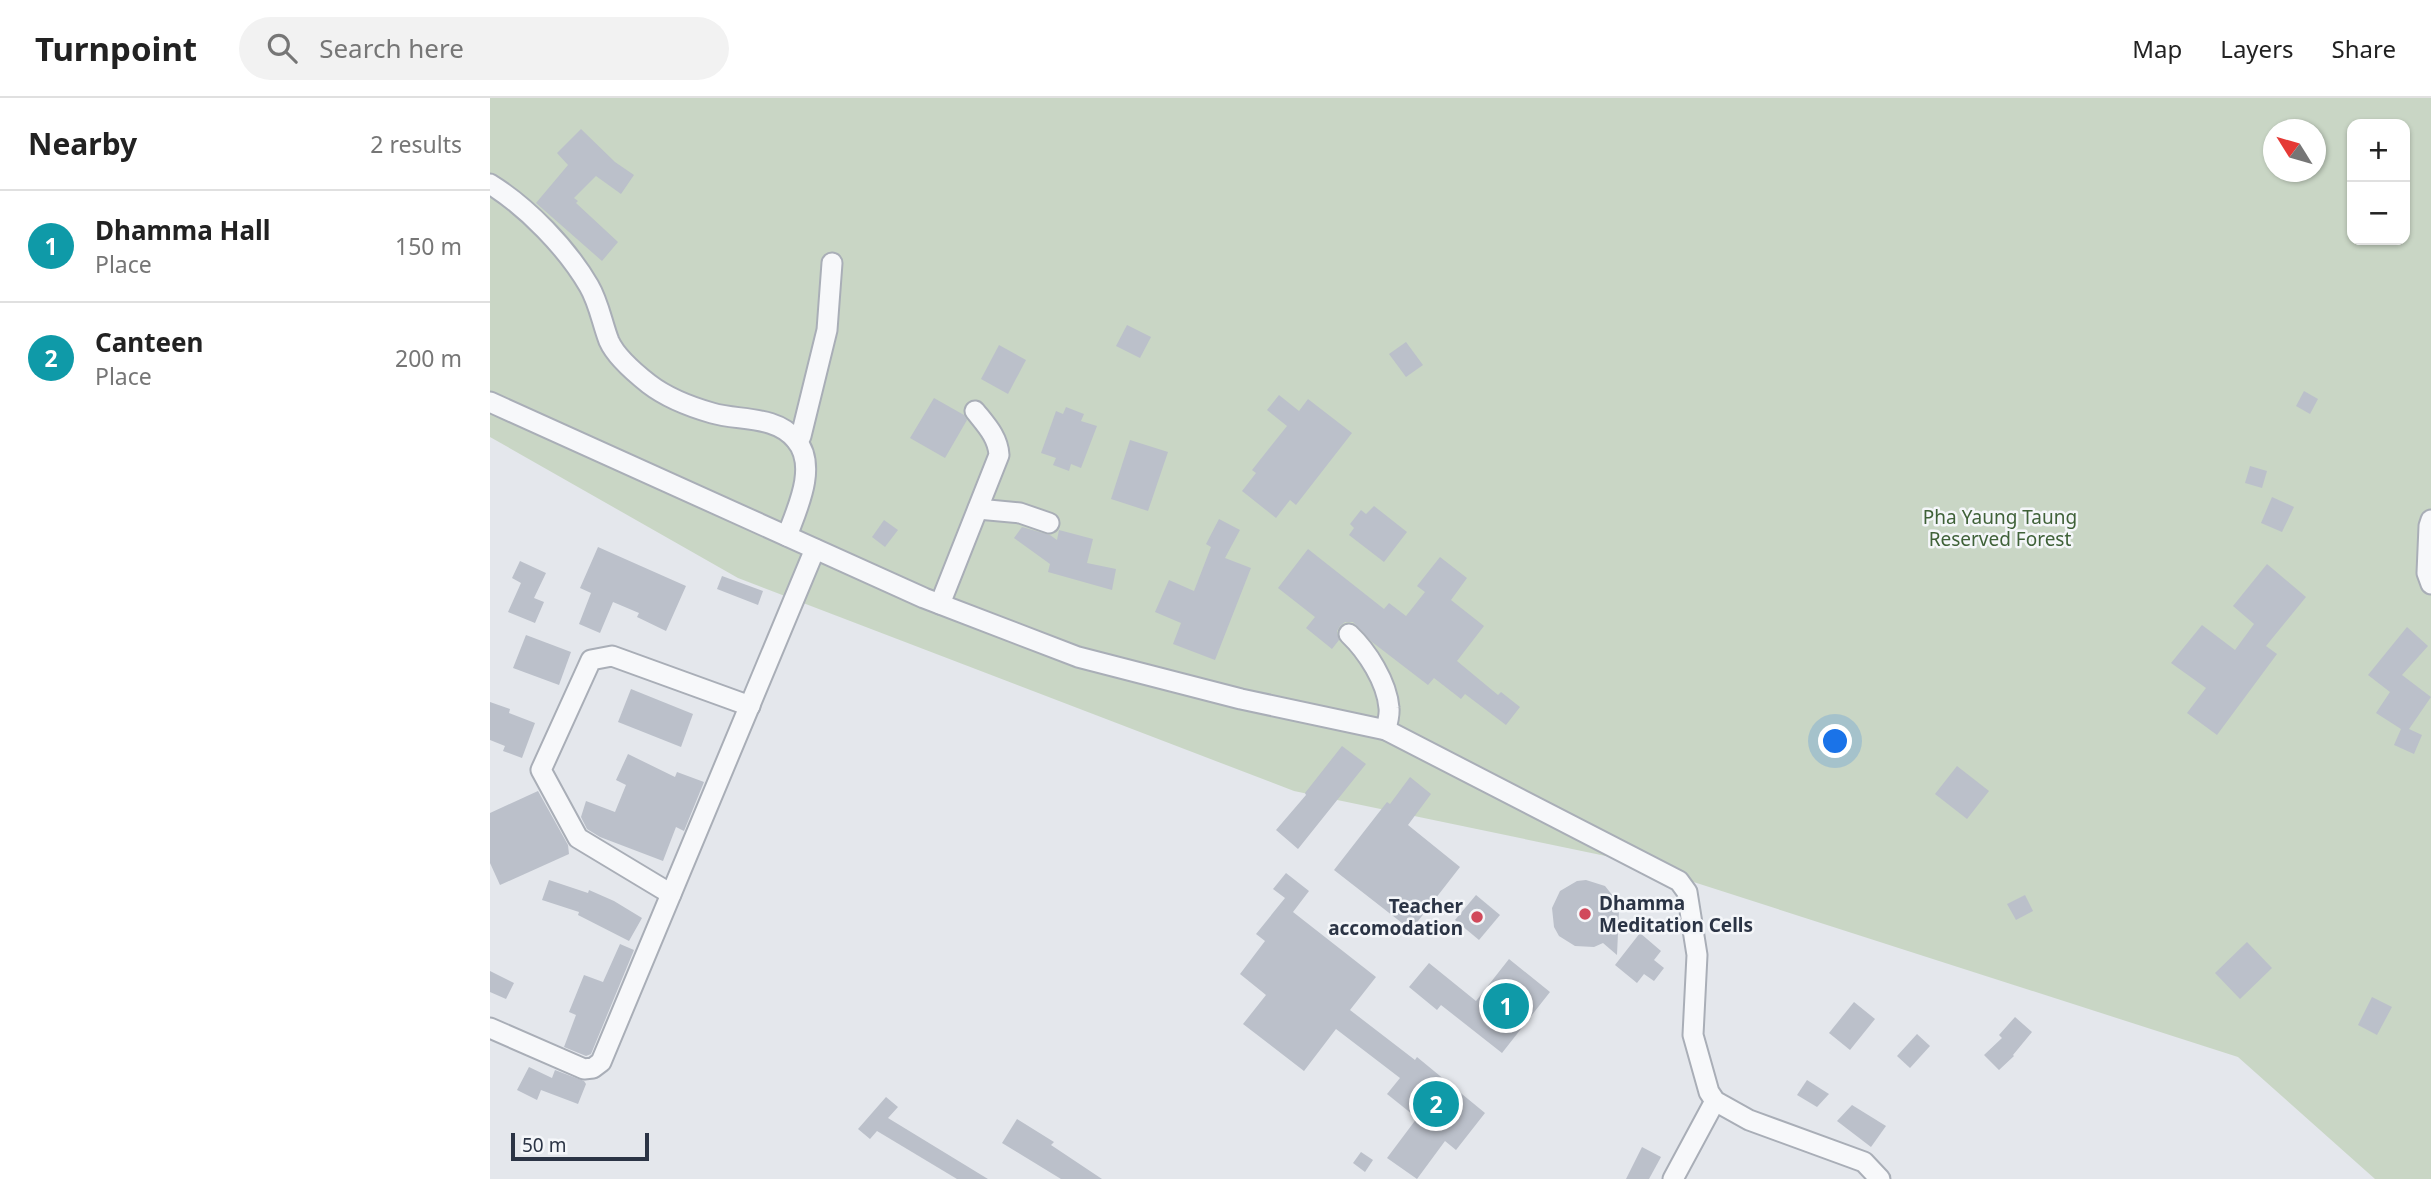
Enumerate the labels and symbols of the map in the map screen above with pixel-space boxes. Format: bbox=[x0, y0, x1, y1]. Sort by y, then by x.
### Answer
north arrow bbox=[2263, 119, 2326, 182]
park label: Pha Yaung Taung Reserved Forest bbox=[1923, 504, 2077, 552]
your location bbox=[1818, 724, 1852, 758]
place label: Dhamma Meditation Cells bbox=[1599, 890, 1753, 938]
place label: Teacher accomodation bbox=[1328, 893, 1463, 941]
marker: Dhamma Meditation Cells bbox=[1577, 906, 1593, 922]
marker: Teacher accomodation bbox=[1469, 909, 1485, 925]
pin: 1 bbox=[1483, 980, 1529, 1032]
pin: 2 bbox=[1413, 1078, 1459, 1130]
scale bar bbox=[511, 1130, 649, 1162]

